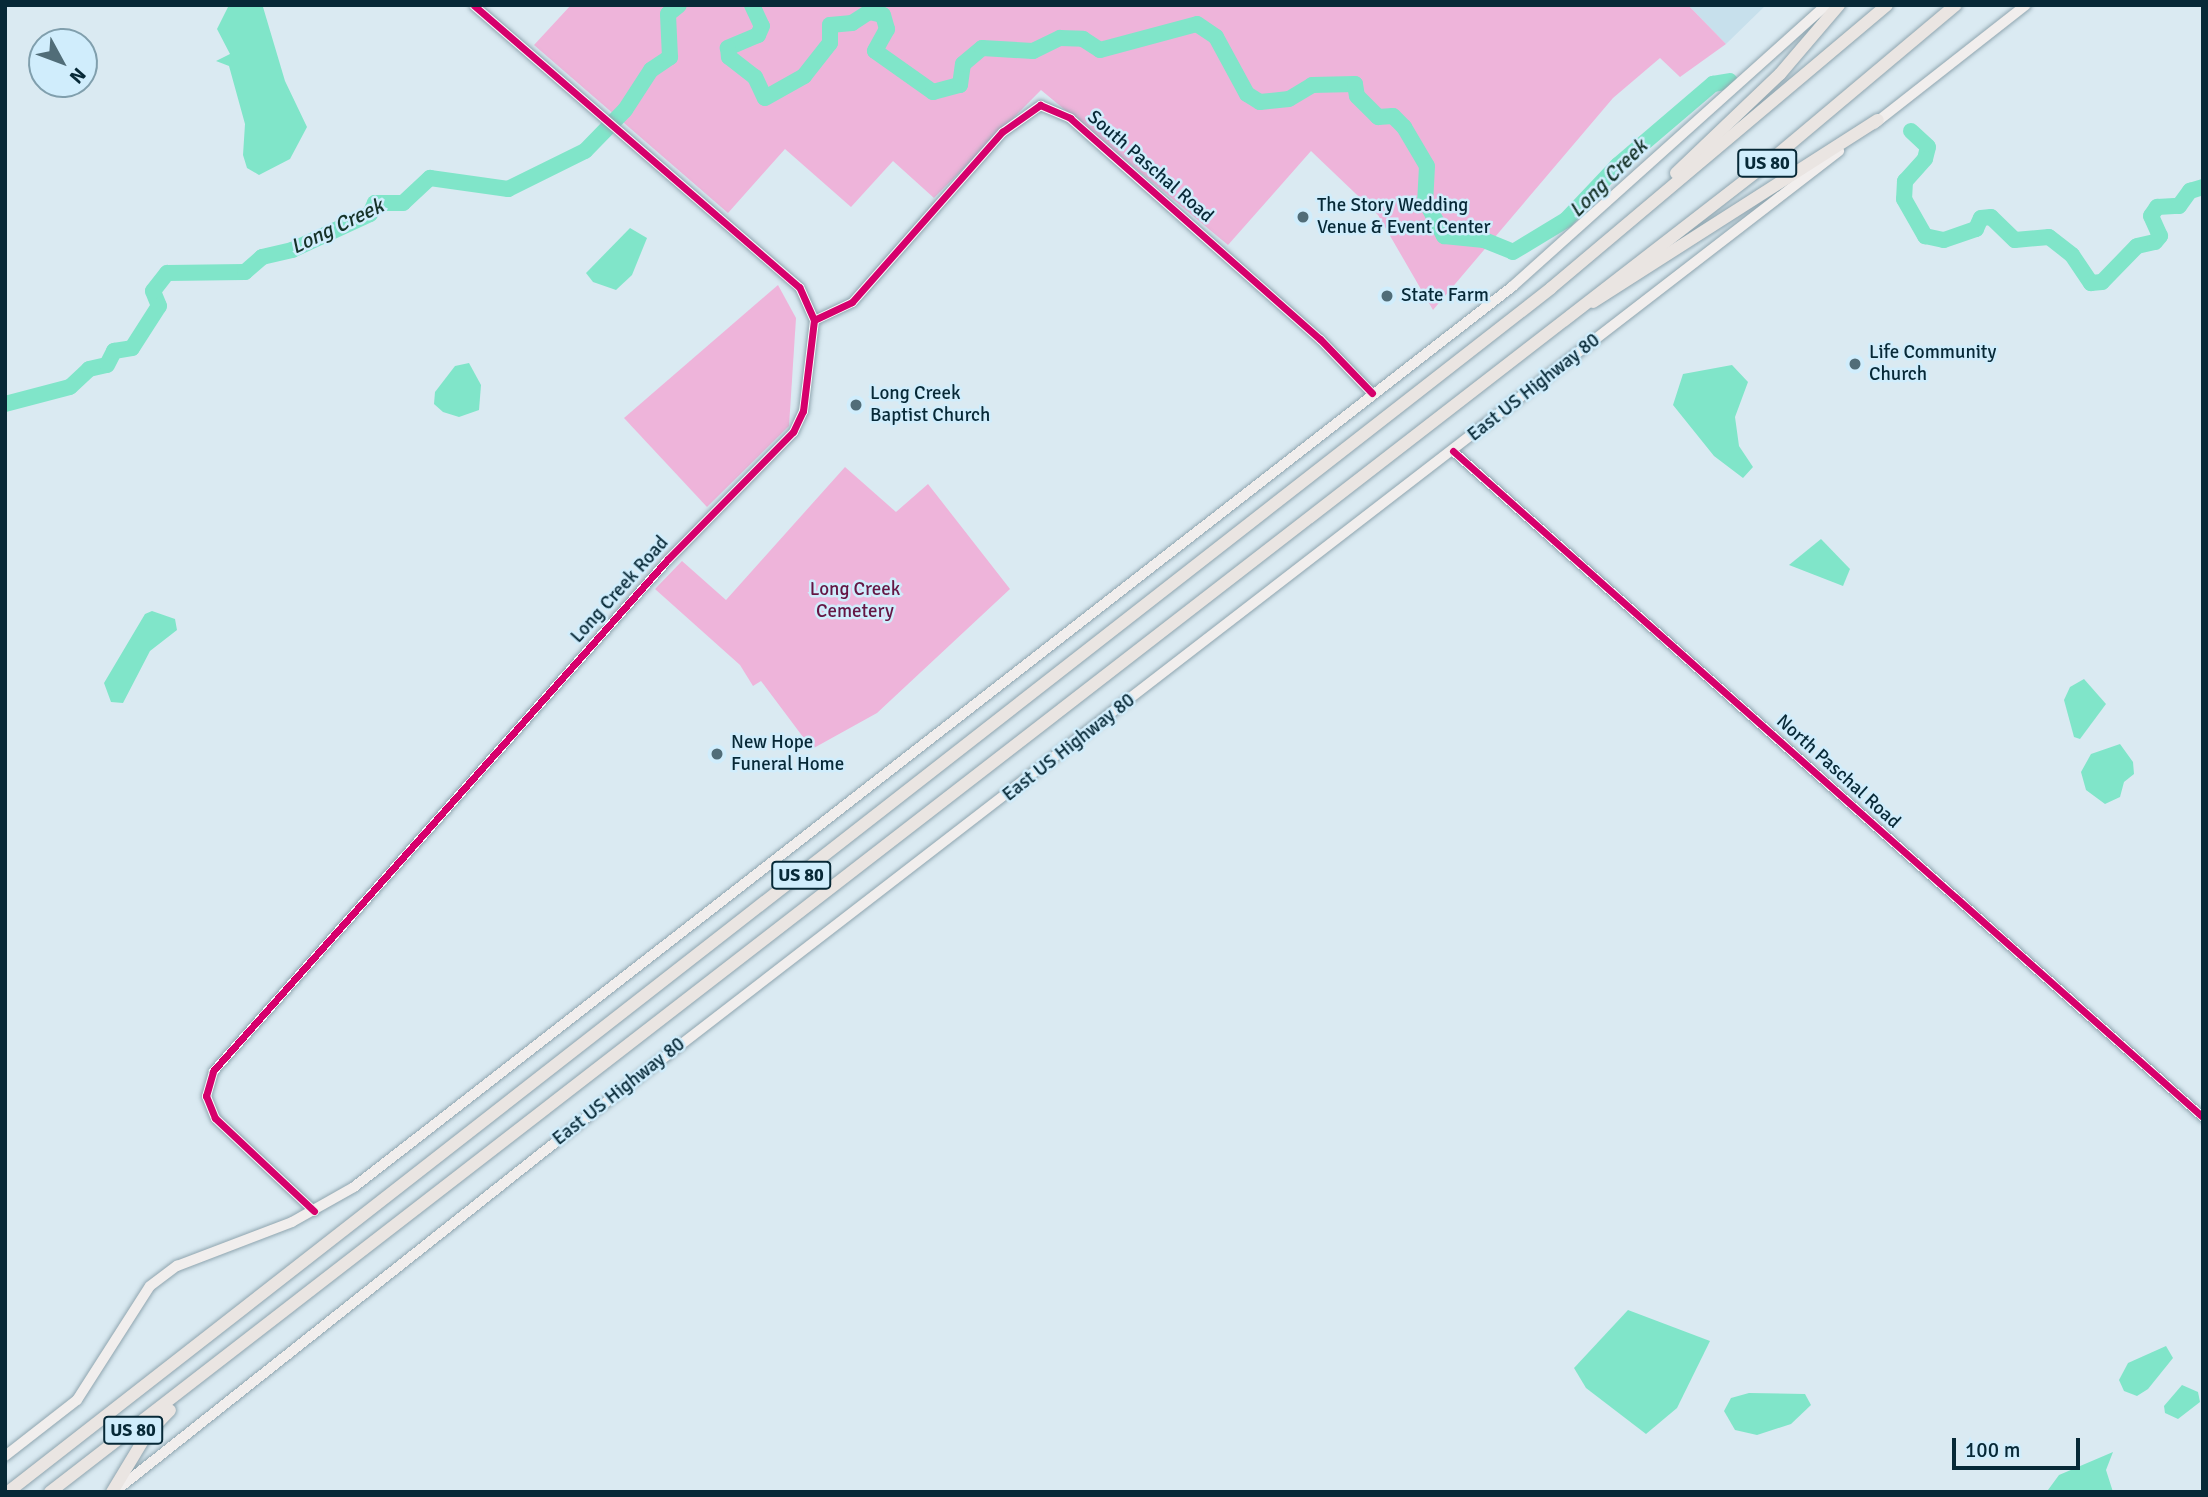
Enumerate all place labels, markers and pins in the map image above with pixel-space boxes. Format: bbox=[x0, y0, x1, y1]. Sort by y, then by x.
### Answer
place label: The Story Wedding Venue & Event Center bbox=[1317, 195, 1491, 239]
marker: The Story Wedding Venue & Event Center bbox=[1295, 209, 1311, 225]
place label: State Farm bbox=[1401, 285, 1489, 307]
marker: State Farm bbox=[1379, 288, 1395, 304]
place label: Life Community Church bbox=[1869, 342, 1996, 386]
marker: Life Community Church bbox=[1847, 356, 1863, 372]
place label: Long Creek Baptist Church bbox=[870, 383, 990, 427]
marker: Long Creek Baptist Church bbox=[848, 397, 864, 413]
place label: New Hope Funeral Home bbox=[731, 732, 844, 776]
marker: New Hope Funeral Home bbox=[709, 746, 725, 762]

